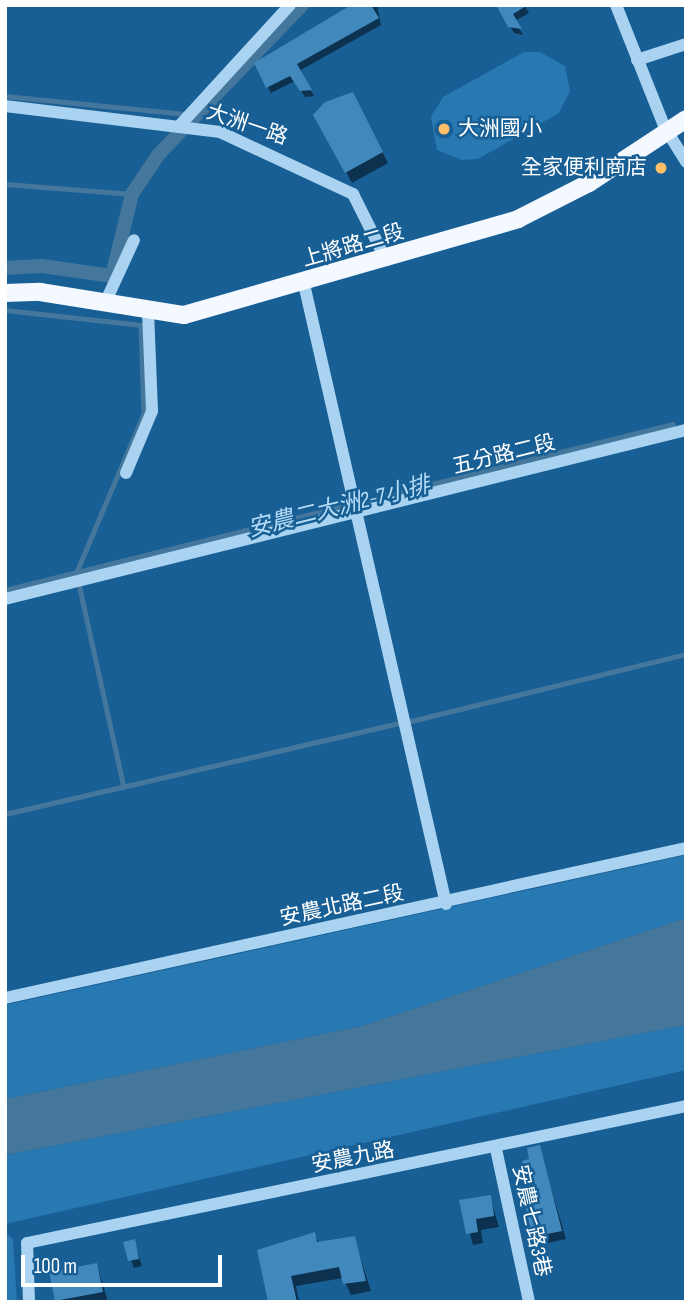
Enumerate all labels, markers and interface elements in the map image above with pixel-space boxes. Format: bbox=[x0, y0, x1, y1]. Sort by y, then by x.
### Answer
street label: 大洲一路 bbox=[203, 99, 291, 151]
place label: 大洲國小 bbox=[458, 116, 542, 142]
marker: 大洲國小 bbox=[436, 121, 452, 137]
place label: 全家便利商店 bbox=[521, 155, 647, 181]
marker: 全家便利商店 bbox=[653, 160, 669, 176]
street label: 上將路二段 bbox=[299, 219, 407, 273]
street label: 五分路二段 bbox=[450, 430, 558, 480]
water label: 安農二大洲2-7小排 bbox=[245, 471, 433, 543]
street label: 安農北路二段 bbox=[278, 881, 406, 931]
street label: 安農九路 bbox=[309, 1138, 397, 1178]
street label: 安農七路3巷 bbox=[507, 1163, 555, 1279]
scale bar bbox=[24, 1240, 226, 1284]
text: 100 m bbox=[34, 1254, 77, 1279]

